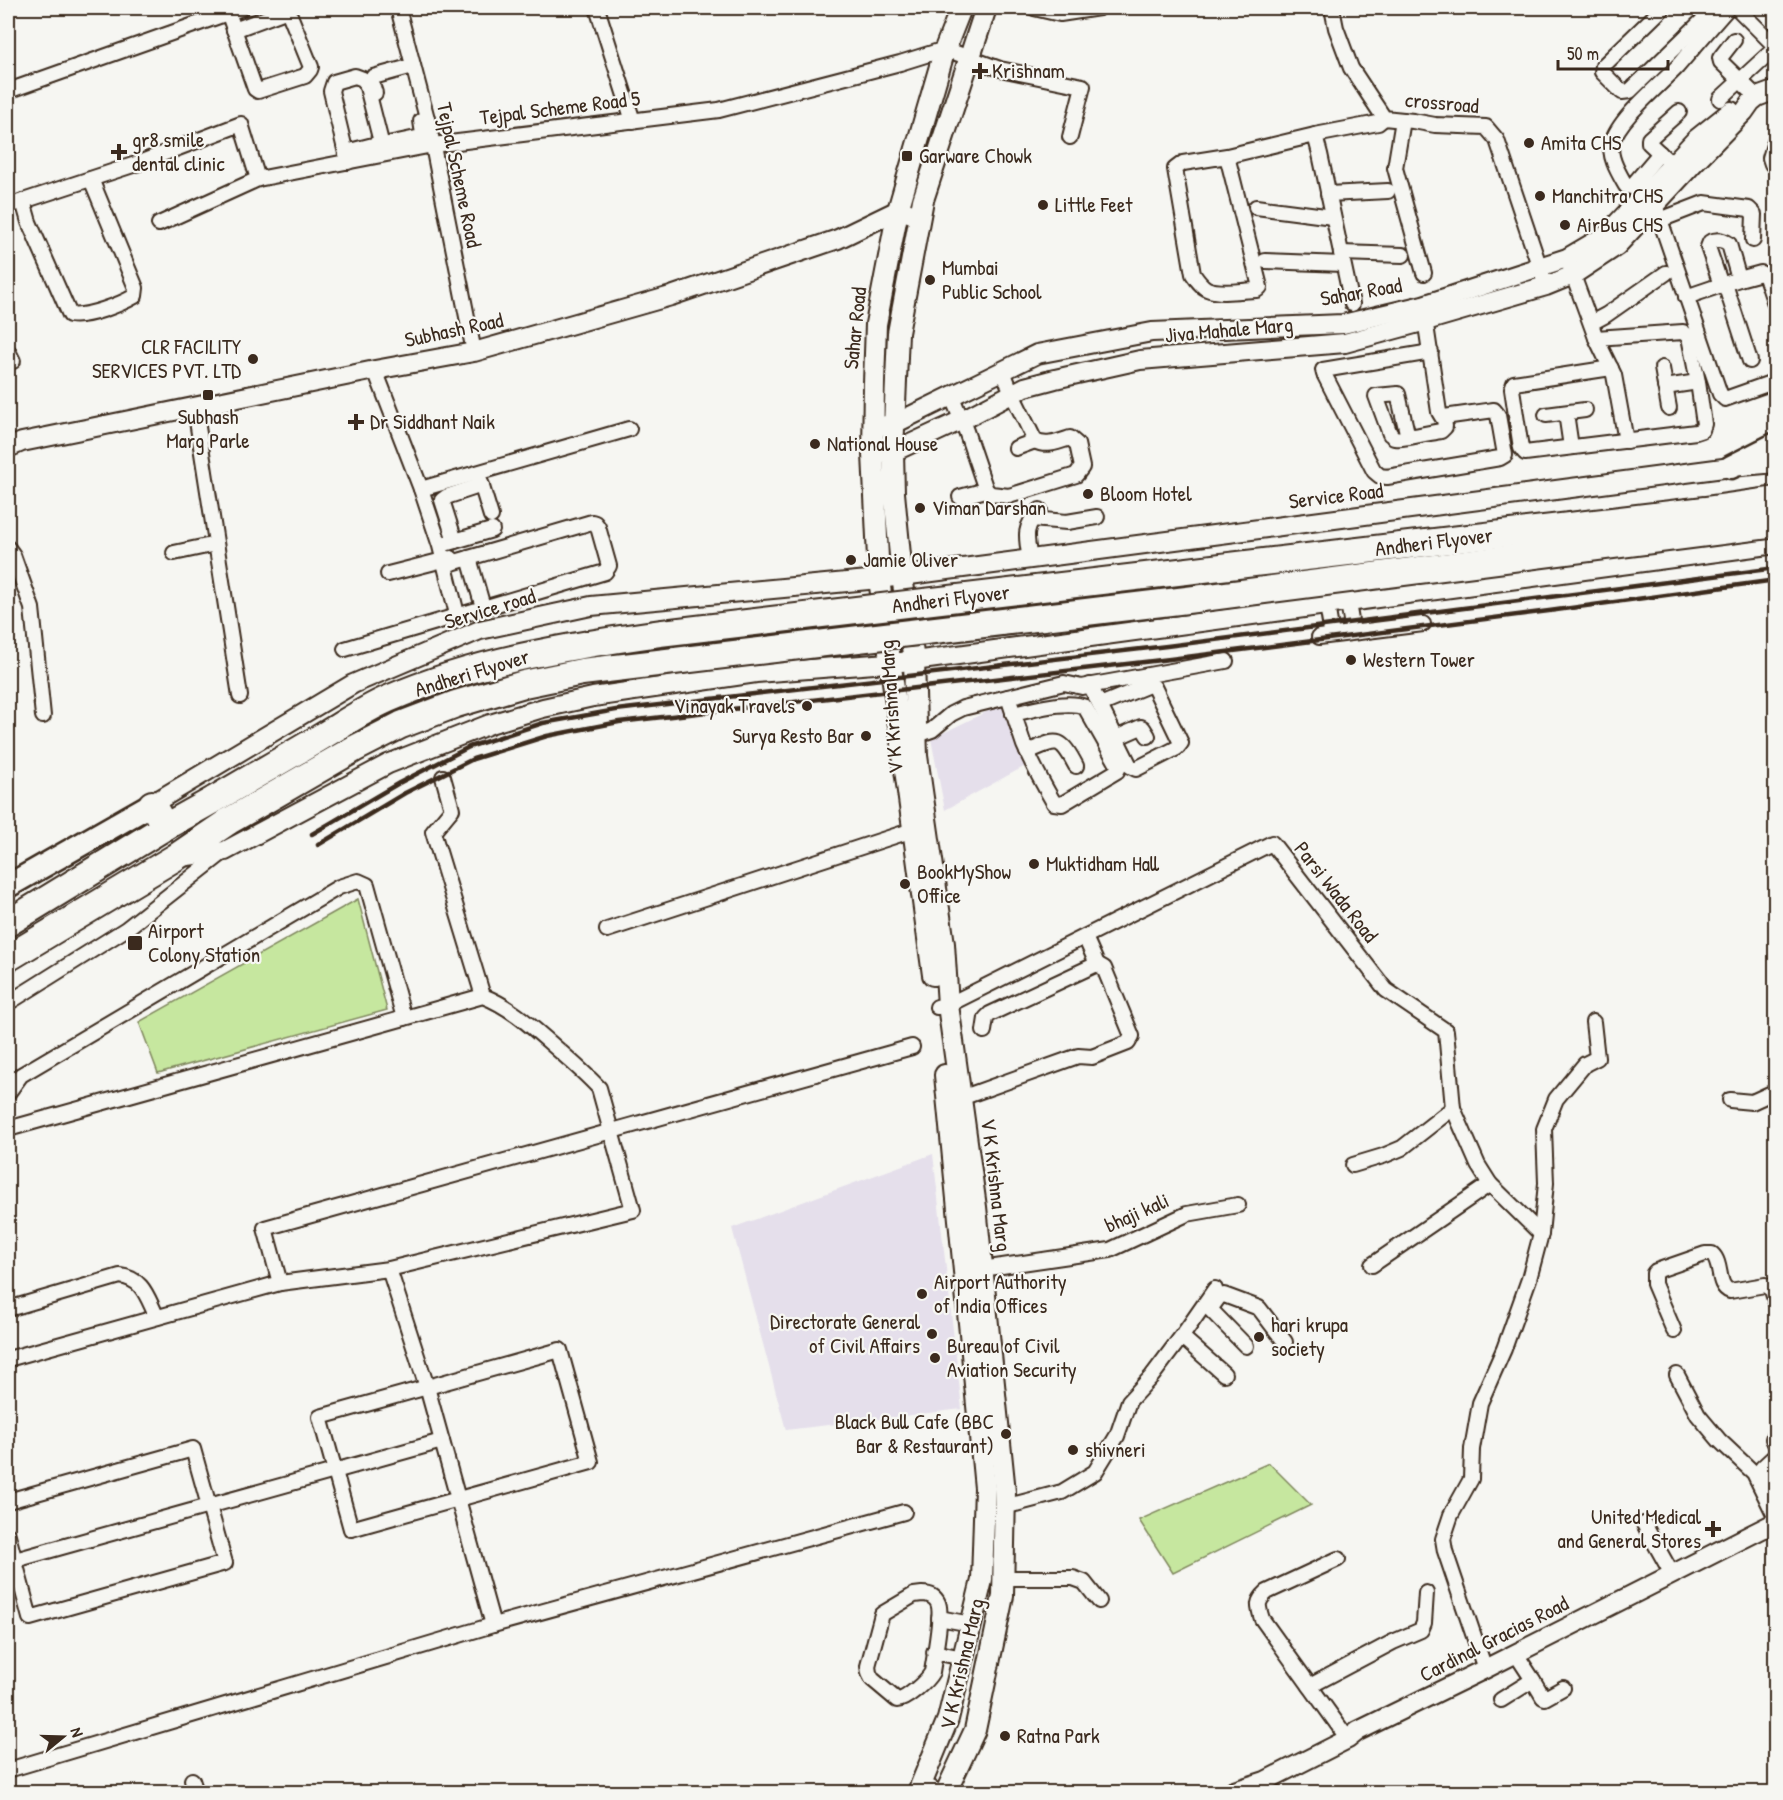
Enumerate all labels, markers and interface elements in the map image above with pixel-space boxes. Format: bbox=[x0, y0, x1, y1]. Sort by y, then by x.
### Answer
scale bar bbox=[1558, 33, 1668, 71]
text: 50 m bbox=[1567, 41, 1599, 66]
place label: Krishnam bbox=[992, 56, 1065, 85]
marker: Krishnam bbox=[973, 64, 987, 78]
street label: Tejpal Scheme Road 5 bbox=[478, 83, 642, 132]
street label: crossroad bbox=[1404, 85, 1480, 120]
street label: Tejpal Scheme Road bbox=[430, 100, 489, 250]
place label: gr8 smile dental clinic bbox=[132, 125, 226, 178]
place label: Amita CHS bbox=[1541, 128, 1622, 157]
marker: Amita CHS bbox=[1522, 136, 1536, 150]
place label: Garware Chowk bbox=[919, 141, 1032, 170]
marker: gr8 smile dental clinic bbox=[110, 143, 128, 161]
marker: Garware Chowk bbox=[900, 149, 914, 163]
place label: Manchitra CHS bbox=[1552, 181, 1664, 210]
marker: Manchitra CHS bbox=[1533, 189, 1547, 203]
place label: Little Feet bbox=[1055, 190, 1133, 219]
marker: Little Feet bbox=[1036, 198, 1050, 212]
place label: AirBus CHS bbox=[1577, 210, 1663, 239]
marker: AirBus CHS bbox=[1558, 218, 1572, 232]
place label: Mumbai Public School bbox=[942, 253, 1042, 306]
street label: Sahar Road bbox=[1318, 270, 1404, 313]
marker: Mumbai Public School bbox=[923, 273, 937, 287]
street label: Sahar Road bbox=[836, 286, 873, 370]
street label: Subhash Road bbox=[402, 305, 506, 354]
street label: Jiva Mahale Marg bbox=[1164, 309, 1294, 350]
place label: CLR FACILITY SERVICES PVT. LTD bbox=[92, 332, 242, 385]
marker: CLR FACILITY SERVICES PVT. LTD bbox=[246, 352, 260, 366]
marker: Subhash Marg Parle bbox=[201, 388, 215, 402]
place label: Subhash Marg Parle bbox=[166, 402, 250, 455]
place label: Dr Siddhant Naik bbox=[370, 407, 495, 436]
marker: Dr Siddhant Naik bbox=[347, 413, 365, 431]
place label: National House bbox=[827, 429, 938, 458]
marker: National House bbox=[808, 437, 822, 451]
street label: Service Road bbox=[1287, 475, 1385, 516]
place label: Bloom Hotel bbox=[1100, 479, 1192, 508]
marker: Bloom Hotel bbox=[1081, 487, 1095, 501]
place label: Viman Darshan bbox=[932, 493, 1046, 522]
marker: Viman Darshan bbox=[913, 501, 927, 515]
street label: Andheri Flyover bbox=[1373, 520, 1494, 563]
place label: Jamie Oliver bbox=[863, 545, 958, 574]
marker: Jamie Oliver bbox=[844, 553, 858, 567]
street label: Andheri Flyover bbox=[890, 577, 1011, 620]
street label: Service road bbox=[441, 581, 539, 636]
street label: V K Krishna Marg bbox=[871, 639, 910, 775]
street label: Andheri Flyover bbox=[411, 641, 533, 704]
place label: Western Tower bbox=[1363, 645, 1475, 674]
marker: Western Tower bbox=[1344, 653, 1358, 667]
place label: Vinayak Travels bbox=[674, 691, 795, 720]
marker: Vinayak Travels bbox=[800, 699, 814, 713]
place label: Surya Resto Bar bbox=[732, 721, 854, 750]
marker: Surya Resto Bar bbox=[859, 729, 873, 743]
street label: Parsi Wada Road bbox=[1288, 835, 1385, 948]
place label: Muktidham Hall bbox=[1046, 849, 1160, 878]
place label: BookMyShow Office bbox=[917, 857, 1012, 910]
marker: Muktidham Hall bbox=[1027, 857, 1041, 871]
marker: BookMyShow Office bbox=[898, 877, 912, 891]
place label: Airport Colony Station bbox=[148, 916, 260, 969]
marker: Airport Colony Station bbox=[126, 934, 144, 952]
street label: V K Krishna Marg bbox=[974, 1117, 1019, 1253]
street label: bhaji kali bbox=[1100, 1186, 1173, 1240]
place label: Airport Authority of India Offices bbox=[934, 1267, 1067, 1320]
marker: Airport Authority of India Offices bbox=[915, 1287, 929, 1301]
place label: Directorate General of Civil Affairs bbox=[770, 1307, 920, 1360]
place label: hari krupa society bbox=[1271, 1310, 1348, 1363]
marker: Directorate General of Civil Affairs bbox=[925, 1327, 939, 1341]
marker: hari krupa society bbox=[1252, 1330, 1266, 1344]
place label: Bureau of Civil Aviation Security bbox=[947, 1331, 1077, 1384]
marker: Bureau of Civil Aviation Security bbox=[928, 1351, 942, 1365]
place label: Black Bull Cafe (BBC Bar & Restaurant) bbox=[835, 1407, 994, 1460]
marker: Black Bull Cafe (BBC Bar & Restaurant) bbox=[999, 1427, 1013, 1441]
place label: shivneri bbox=[1085, 1435, 1146, 1464]
marker: shivneri bbox=[1066, 1443, 1080, 1457]
place label: United Medical and General Stores bbox=[1557, 1502, 1701, 1555]
marker: United Medical and General Stores bbox=[1706, 1522, 1720, 1536]
street label: Cardinal Gracias Road bbox=[1414, 1588, 1573, 1689]
street label: V K Krishna Marg bbox=[932, 1595, 991, 1732]
north arrow bbox=[33, 1707, 93, 1767]
place label: Ratna Park bbox=[1017, 1721, 1100, 1750]
text: N bbox=[65, 1725, 89, 1740]
marker: Ratna Park bbox=[998, 1729, 1012, 1743]

